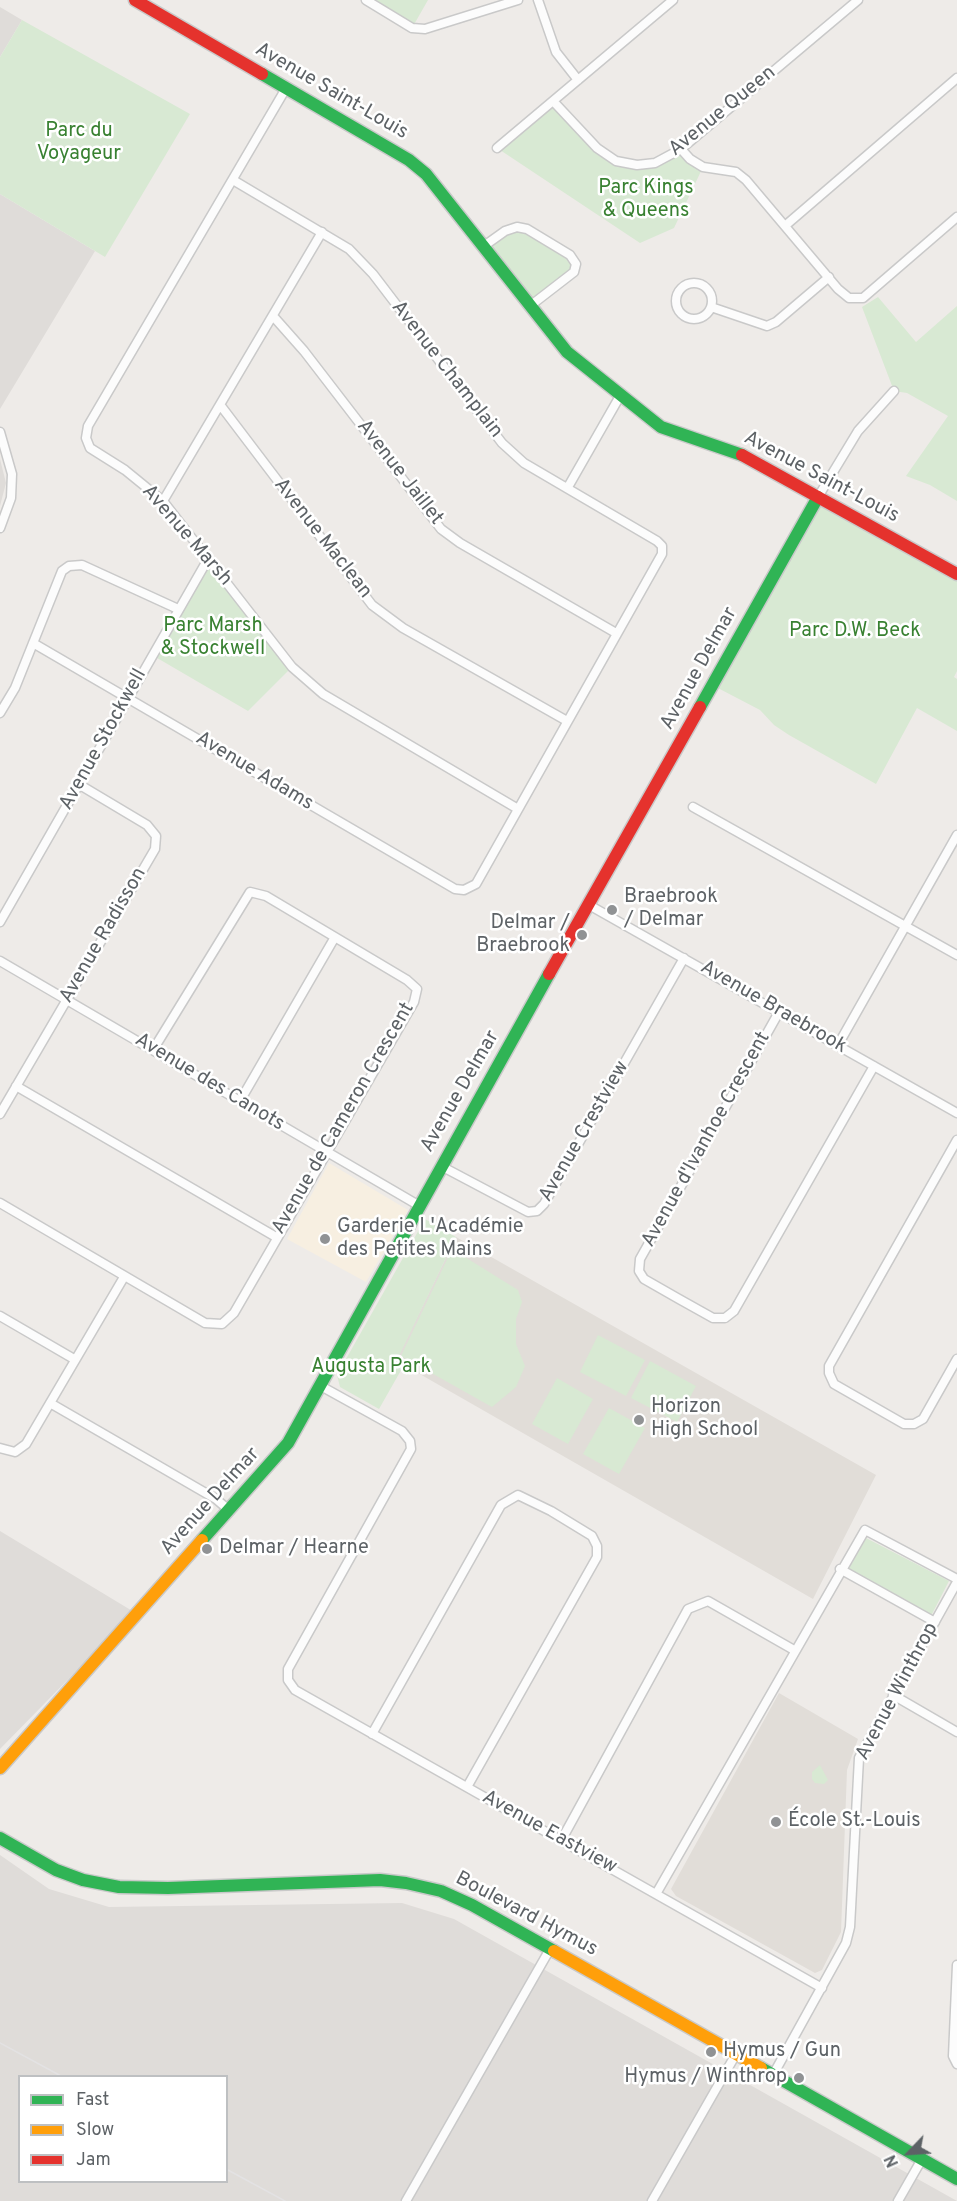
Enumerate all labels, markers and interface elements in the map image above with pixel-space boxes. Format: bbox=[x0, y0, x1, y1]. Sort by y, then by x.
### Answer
street label: Avenue Saint-Louis bbox=[250, 38, 412, 146]
street label: Avenue Queen bbox=[665, 62, 781, 162]
park label: Parc du Voyageur bbox=[37, 120, 121, 167]
park label: Parc Kings & Queens bbox=[598, 177, 694, 224]
street label: Avenue Champlain bbox=[385, 297, 507, 443]
street label: Avenue Jaillet bbox=[351, 416, 447, 530]
street label: Avenue Saint-Louis bbox=[739, 427, 903, 529]
street label: Avenue Maclean bbox=[268, 474, 376, 604]
street label: Avenue Marsh bbox=[136, 481, 236, 591]
street label: Avenue Delmar bbox=[656, 603, 744, 735]
park label: Parc Marsh & Stockwell bbox=[161, 615, 265, 662]
park label: Parc D.W. Beck bbox=[789, 620, 921, 644]
street label: Avenue Stockwell bbox=[55, 665, 153, 815]
street label: Avenue Adams bbox=[191, 727, 317, 817]
street label: Avenue Radisson bbox=[55, 864, 153, 1008]
place label: Braebrook / Delmar bbox=[624, 886, 718, 933]
marker: Braebrook / Delmar bbox=[605, 903, 619, 917]
place label: Delmar / Braebrook bbox=[476, 912, 570, 959]
marker: Delmar / Braebrook bbox=[575, 928, 589, 942]
street label: Avenue Braebrook bbox=[695, 956, 851, 1060]
street label: Avenue de Cameron Crescent bbox=[268, 999, 420, 1239]
street label: Avenue Delmar bbox=[416, 1027, 506, 1157]
street label: Avenue d'Ivanhoe Crescent bbox=[638, 1028, 776, 1252]
street label: Avenue des Canots bbox=[130, 1029, 288, 1137]
street label: Avenue Crestview bbox=[535, 1057, 635, 1207]
place label: Garderie L'Académie des Petites Mains bbox=[337, 1216, 523, 1263]
marker: Garderie L'Académie des Petites Mains bbox=[318, 1232, 332, 1246]
park label: Augusta Park bbox=[311, 1356, 431, 1380]
place label: Horizon High School bbox=[651, 1396, 758, 1443]
marker: Horizon High School bbox=[632, 1413, 646, 1427]
street label: Avenue Delmar bbox=[156, 1443, 266, 1561]
place label: Delmar / Hearne bbox=[219, 1537, 369, 1561]
marker: Delmar / Hearne bbox=[200, 1542, 214, 1556]
street label: Avenue Winthrop bbox=[852, 1619, 944, 1765]
street label: Avenue Eastview bbox=[477, 1786, 621, 1880]
place label: École St.-Louis bbox=[788, 1810, 921, 1834]
marker: École St.-Louis bbox=[769, 1815, 783, 1829]
street label: Boulevard Hymus bbox=[451, 1867, 601, 1963]
place label: Hymus / Gun bbox=[723, 2040, 841, 2064]
marker: Hymus / Gun bbox=[704, 2045, 718, 2059]
place label: Hymus / Winthrop bbox=[624, 2066, 787, 2090]
marker: Hymus / Winthrop bbox=[792, 2071, 806, 2085]
legend bbox=[18, 2075, 228, 2183]
text: Fast bbox=[76, 2089, 109, 2112]
text: Slow bbox=[76, 2119, 114, 2142]
north arrow bbox=[879, 2123, 939, 2183]
text: Jam bbox=[76, 2149, 111, 2172]
text: N bbox=[881, 2151, 904, 2170]

